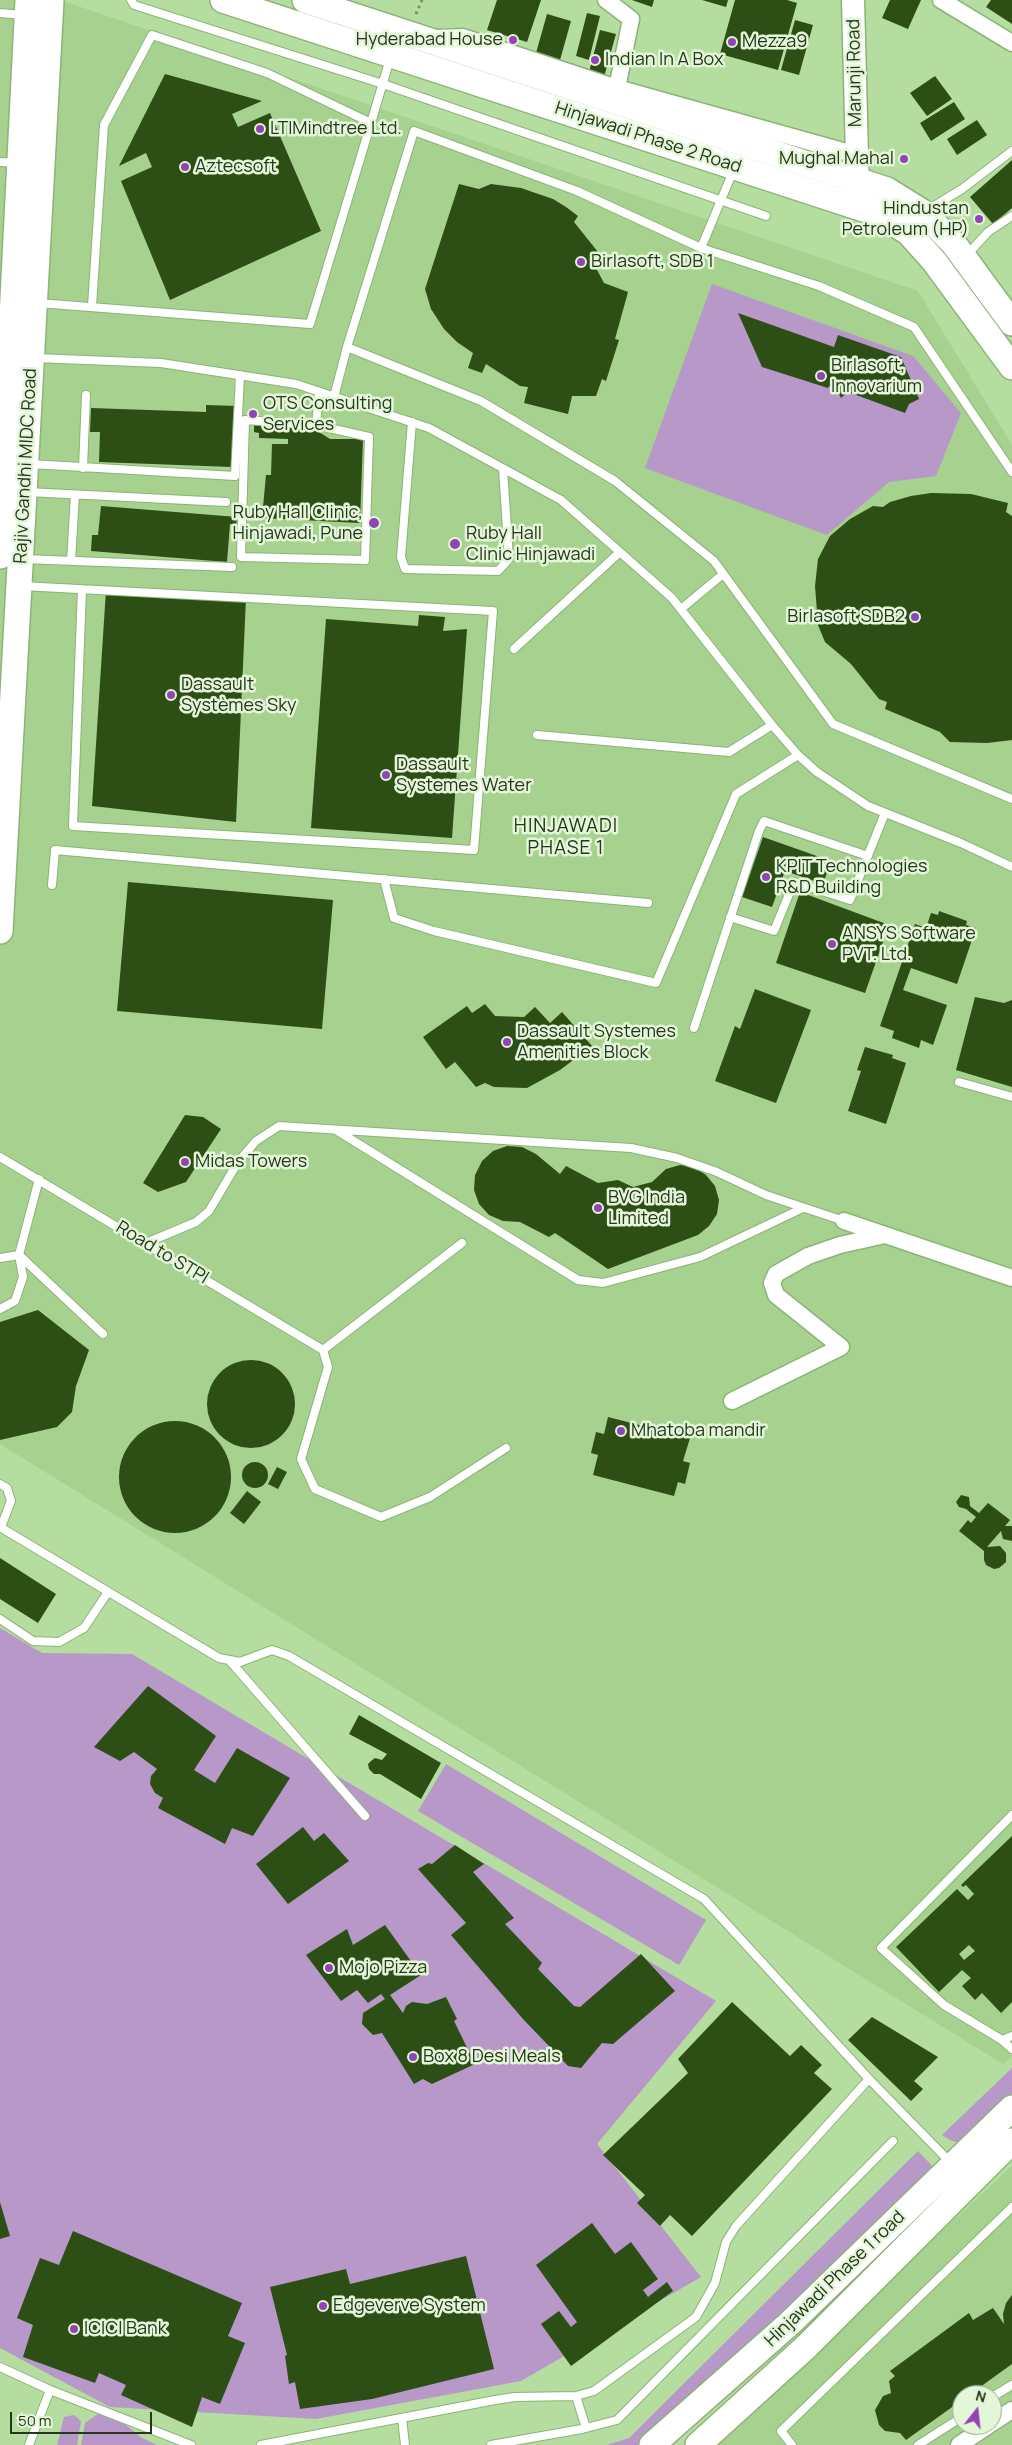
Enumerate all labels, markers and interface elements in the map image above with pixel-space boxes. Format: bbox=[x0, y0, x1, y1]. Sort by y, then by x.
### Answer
street label: Marunji Road bbox=[843, 19, 867, 127]
place label: Hyderabad House bbox=[356, 29, 503, 51]
place label: Mezza9 bbox=[742, 31, 807, 53]
marker: Hyderabad House bbox=[507, 34, 519, 46]
marker: Mezza9 bbox=[726, 36, 738, 48]
place label: Indian In A Box bbox=[605, 49, 723, 71]
marker: Indian In A Box bbox=[589, 54, 601, 66]
street label: Hinjawadi Phase 2 Road bbox=[552, 98, 744, 178]
place label: LTIMindtree Ltd. bbox=[270, 118, 402, 140]
marker: LTIMindtree Ltd. bbox=[254, 123, 266, 135]
place label: Mughal Mahal bbox=[779, 148, 894, 170]
marker: Mughal Mahal bbox=[898, 153, 910, 165]
place label: Aztecsoft bbox=[195, 156, 277, 178]
marker: Aztecsoft bbox=[179, 161, 191, 173]
place label: Hindustan Petroleum (HP) bbox=[842, 198, 969, 240]
marker: Hindustan Petroleum (HP) bbox=[973, 213, 985, 225]
place label: Birlasoft, SDB 1 bbox=[591, 251, 714, 273]
marker: Birlasoft, SDB 1 bbox=[575, 256, 587, 268]
place label: Birlasoft, Innovarium bbox=[831, 355, 922, 398]
street label: Rajiv Gandhi MIDC Road bbox=[10, 368, 42, 564]
marker: Birlasoft, Innovarium bbox=[815, 370, 827, 382]
place label: OTS Consulting Services bbox=[263, 393, 392, 436]
marker: OTS Consulting Services bbox=[247, 408, 259, 420]
place label: Ruby Hall Clinic, Hinjawadi, Pune bbox=[232, 502, 363, 544]
marker: Ruby Hall Clinic, Hinjawadi, Pune bbox=[367, 516, 381, 530]
place label: Ruby Hall Clinic Hinjawadi bbox=[466, 523, 595, 566]
marker: Ruby Hall Clinic Hinjawadi bbox=[448, 537, 462, 551]
place label: Birlasoft SDB2 bbox=[787, 606, 905, 628]
marker: Birlasoft SDB2 bbox=[909, 611, 921, 623]
place label: Dassault Systèmes Sky bbox=[181, 674, 297, 716]
marker: Dassault Systèmes Sky bbox=[165, 689, 177, 701]
place label: Dassault Systemes Water bbox=[396, 754, 532, 796]
marker: Dassault Systemes Water bbox=[380, 769, 392, 781]
district label: HINJAWADI PHASE 1 bbox=[513, 816, 619, 860]
place label: KPIT Technologies R&D Building bbox=[776, 856, 928, 899]
marker: KPIT Technologies R&D Building bbox=[760, 871, 772, 883]
place label: ANSYS Software PVT. Ltd. bbox=[842, 923, 976, 966]
marker: ANSYS Software PVT. Ltd. bbox=[826, 938, 838, 950]
place label: Dassault Systemes Amenities Block bbox=[517, 1021, 676, 1064]
marker: Dassault Systemes Amenities Block bbox=[501, 1036, 513, 1048]
place label: Midas Towers bbox=[195, 1151, 307, 1173]
marker: Midas Towers bbox=[179, 1156, 191, 1168]
place label: BVG India Limited bbox=[608, 1187, 685, 1230]
marker: BVG India Limited bbox=[592, 1202, 604, 1214]
street label: Road to STPI bbox=[112, 1217, 212, 1289]
place label: Mhatoba mandir bbox=[631, 1420, 766, 1442]
marker: Mhatoba mandir bbox=[615, 1425, 627, 1437]
place label: Mojo Pizza bbox=[339, 1957, 427, 1979]
marker: Mojo Pizza bbox=[323, 1962, 335, 1974]
place label: Box 8 Desi Meals bbox=[423, 2046, 561, 2068]
marker: Box 8 Desi Meals bbox=[407, 2051, 419, 2063]
street label: Hinjawadi Phase 1 road bbox=[760, 2206, 910, 2352]
place label: Edgeverve System bbox=[333, 2295, 486, 2317]
marker: Edgeverve System bbox=[317, 2300, 329, 2312]
place label: ICICI Bank bbox=[84, 2318, 167, 2340]
marker: ICICI Bank bbox=[68, 2323, 80, 2335]
north arrow bbox=[952, 2385, 1002, 2435]
text: N bbox=[974, 2386, 988, 2407]
scale bar bbox=[12, 2402, 155, 2434]
text: 50 m bbox=[18, 2410, 52, 2431]

